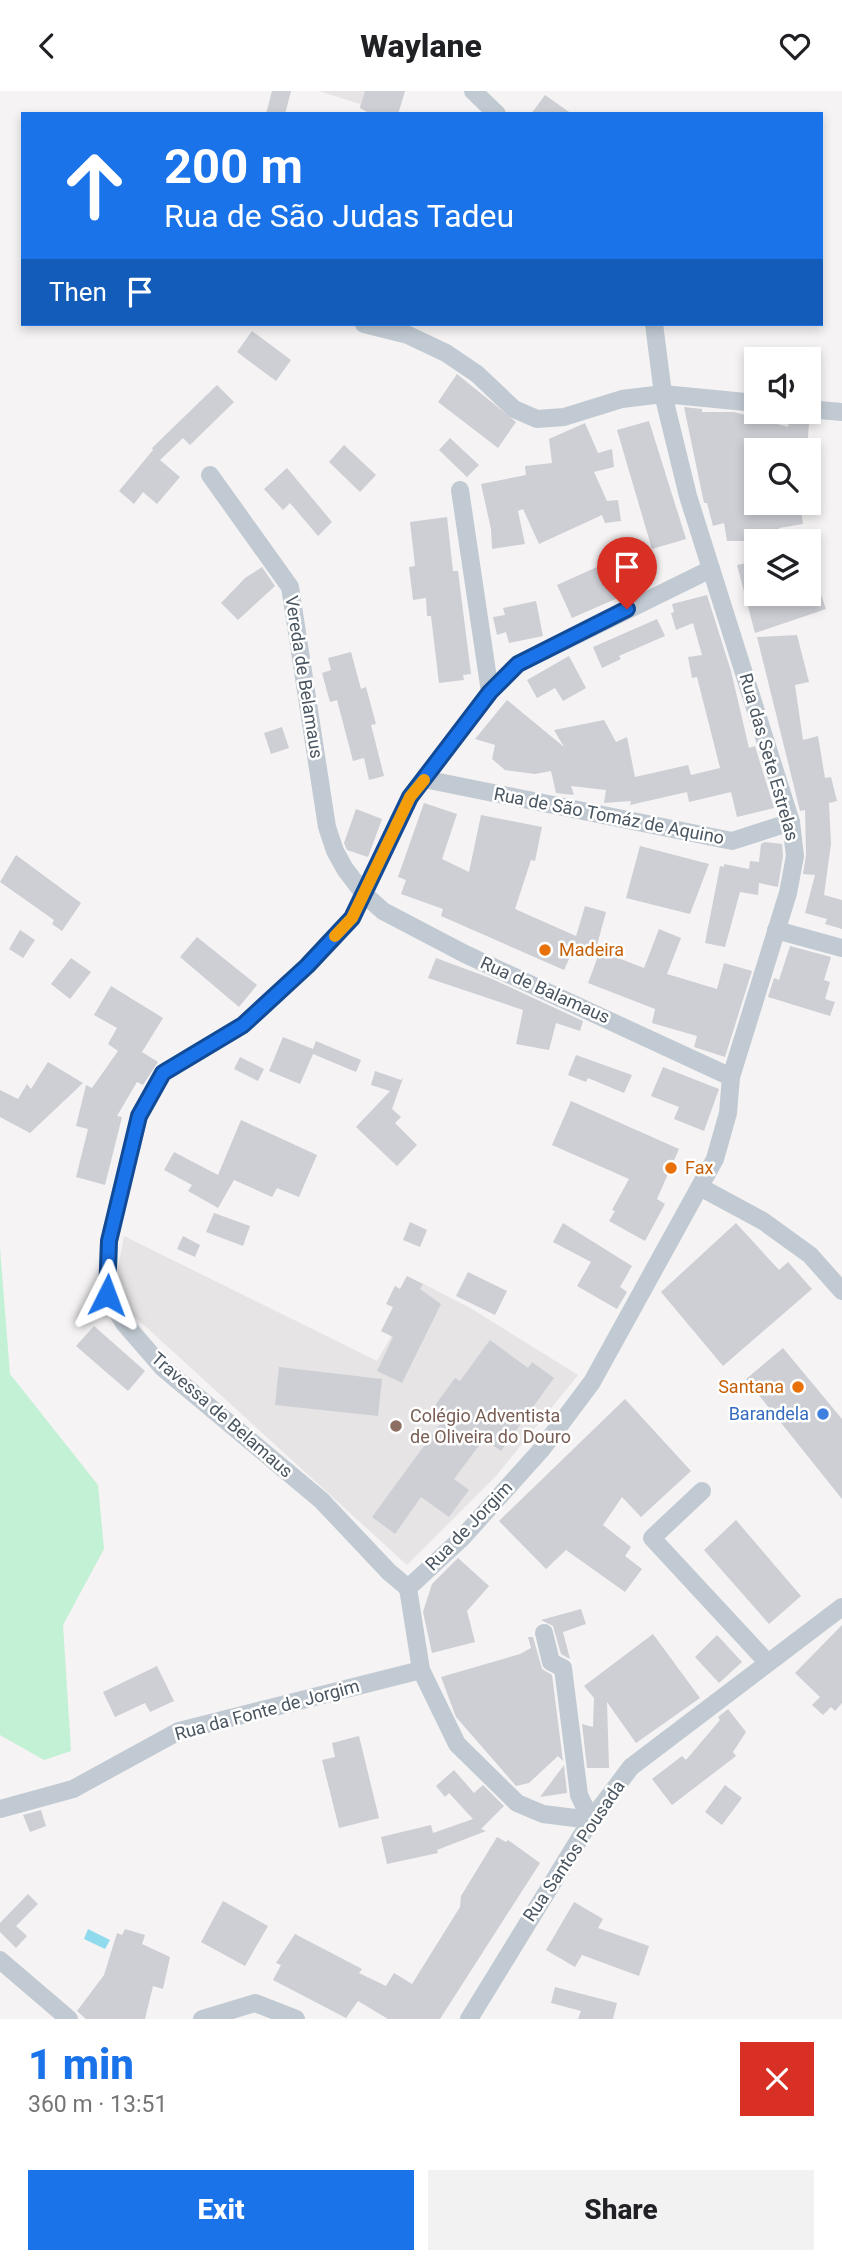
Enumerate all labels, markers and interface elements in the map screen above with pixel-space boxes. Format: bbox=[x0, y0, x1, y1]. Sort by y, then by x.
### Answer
icon: back bbox=[28, 27, 66, 65]
text: Waylane bbox=[360, 27, 482, 65]
icon: heart bbox=[776, 27, 814, 65]
text: 200 m bbox=[164, 138, 303, 195]
icon: ahead bbox=[49, 140, 140, 231]
text: Rua de São Judas Tadeu bbox=[164, 197, 514, 235]
icon: arrive bbox=[121, 273, 159, 311]
text: Then bbox=[49, 277, 107, 307]
map controls bbox=[744, 347, 821, 606]
button: sound bbox=[744, 347, 821, 424]
button: search bbox=[744, 438, 821, 515]
button: layers bbox=[744, 529, 821, 606]
pin bbox=[597, 537, 657, 609]
icon: arrive bbox=[608, 548, 646, 586]
street label: Vereda de Belamaus bbox=[281, 594, 328, 760]
street label: Rua das Sete Estrelas bbox=[735, 671, 803, 843]
street label: Rua de São Tomáz de Aquino bbox=[492, 783, 726, 848]
place label: Madeira bbox=[559, 939, 624, 960]
marker: Madeira bbox=[537, 942, 553, 958]
street label: Rua de Balamaus bbox=[477, 952, 613, 1027]
place label: Fax bbox=[685, 1157, 713, 1178]
marker: Fax bbox=[663, 1160, 679, 1176]
position arrow bbox=[70, 1258, 144, 1332]
street label: Travessa de Belamaus bbox=[147, 1348, 297, 1482]
place label: Santana bbox=[718, 1376, 784, 1397]
marker: Santana bbox=[790, 1379, 806, 1395]
place label: Barandela bbox=[729, 1403, 809, 1424]
place label: Colégio Adventista de Oliveira do Douro bbox=[410, 1405, 571, 1447]
marker: Barandela bbox=[815, 1406, 831, 1422]
marker: Colégio Adventista de Oliveira do Douro bbox=[388, 1418, 404, 1434]
street label: Rua de Jorgim bbox=[421, 1477, 516, 1575]
street label: Rua da Fonte de Jorgim bbox=[172, 1675, 361, 1744]
street label: Rua Santos Pousada bbox=[518, 1776, 629, 1925]
text: 1 min bbox=[28, 2040, 134, 2089]
button: close bbox=[740, 2042, 814, 2116]
text: 360 m · 13:51 bbox=[28, 2091, 167, 2118]
button: Exit bbox=[28, 2170, 414, 2250]
button: Share bbox=[428, 2170, 814, 2250]

